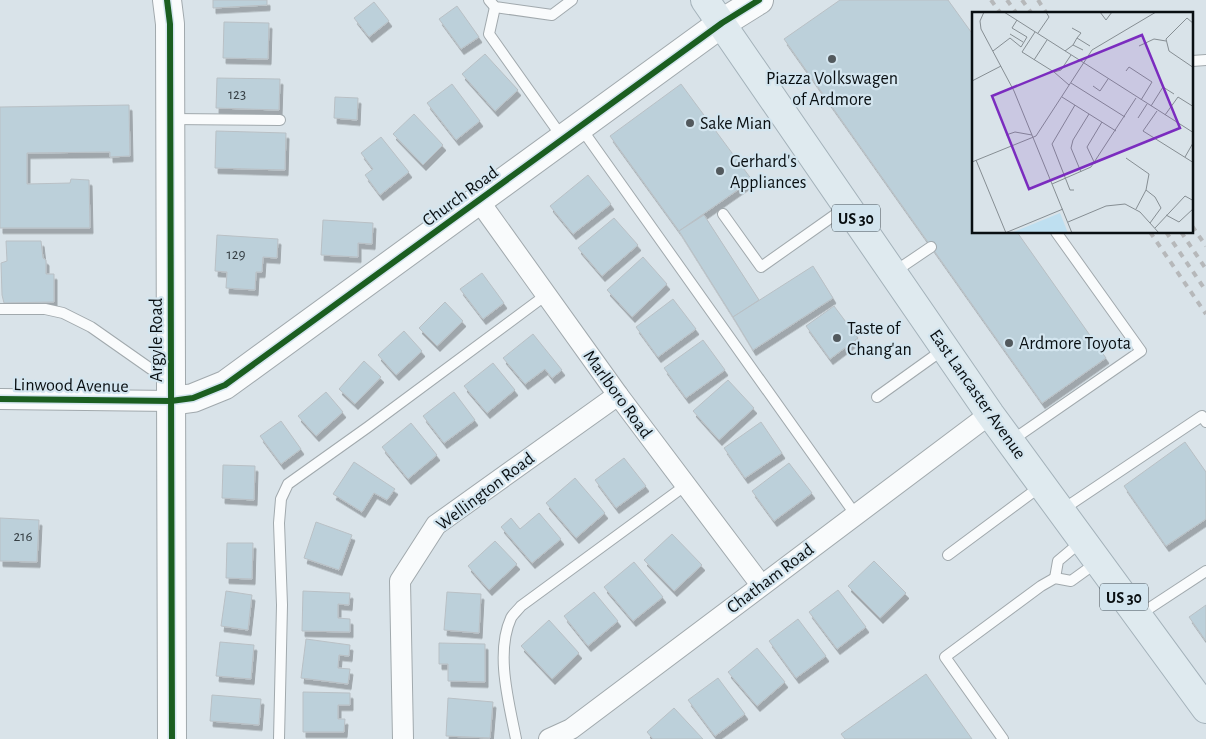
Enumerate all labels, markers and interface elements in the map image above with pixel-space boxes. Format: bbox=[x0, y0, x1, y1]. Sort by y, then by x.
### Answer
inset map bbox=[972, 12, 1194, 234]
marker: Piazza Volkswagen of Ardmore bbox=[826, 53, 838, 65]
place label: Piazza Volkswagen of Ardmore bbox=[766, 70, 898, 109]
house number: 123 bbox=[228, 87, 246, 102]
place label: Sake Mian bbox=[700, 115, 772, 133]
marker: Sake Mian bbox=[684, 117, 696, 129]
place label: Gerhard's Appliances bbox=[730, 153, 806, 192]
street label: Church Road bbox=[419, 163, 502, 230]
marker: Gerhard's Appliances bbox=[714, 165, 726, 177]
road number: US 30 bbox=[832, 204, 880, 232]
house number: 129 bbox=[226, 247, 246, 262]
street label: Argyle Road bbox=[148, 298, 166, 382]
place label: Taste of Chang'an bbox=[847, 320, 912, 359]
street label: East Lancaster Avenue bbox=[926, 326, 1029, 463]
marker: Taste of Chang'an bbox=[831, 332, 843, 344]
place label: Ardmore Toyota bbox=[1019, 335, 1131, 353]
marker: Ardmore Toyota bbox=[1003, 337, 1015, 349]
street label: Marlboro Road bbox=[579, 347, 655, 442]
street label: Linwood Avenue bbox=[13, 376, 129, 396]
street label: Wellington Road bbox=[433, 449, 538, 534]
house number: 216 bbox=[13, 529, 33, 544]
street label: Chatham Road bbox=[724, 540, 817, 617]
road number: US 30 bbox=[1100, 584, 1148, 610]

